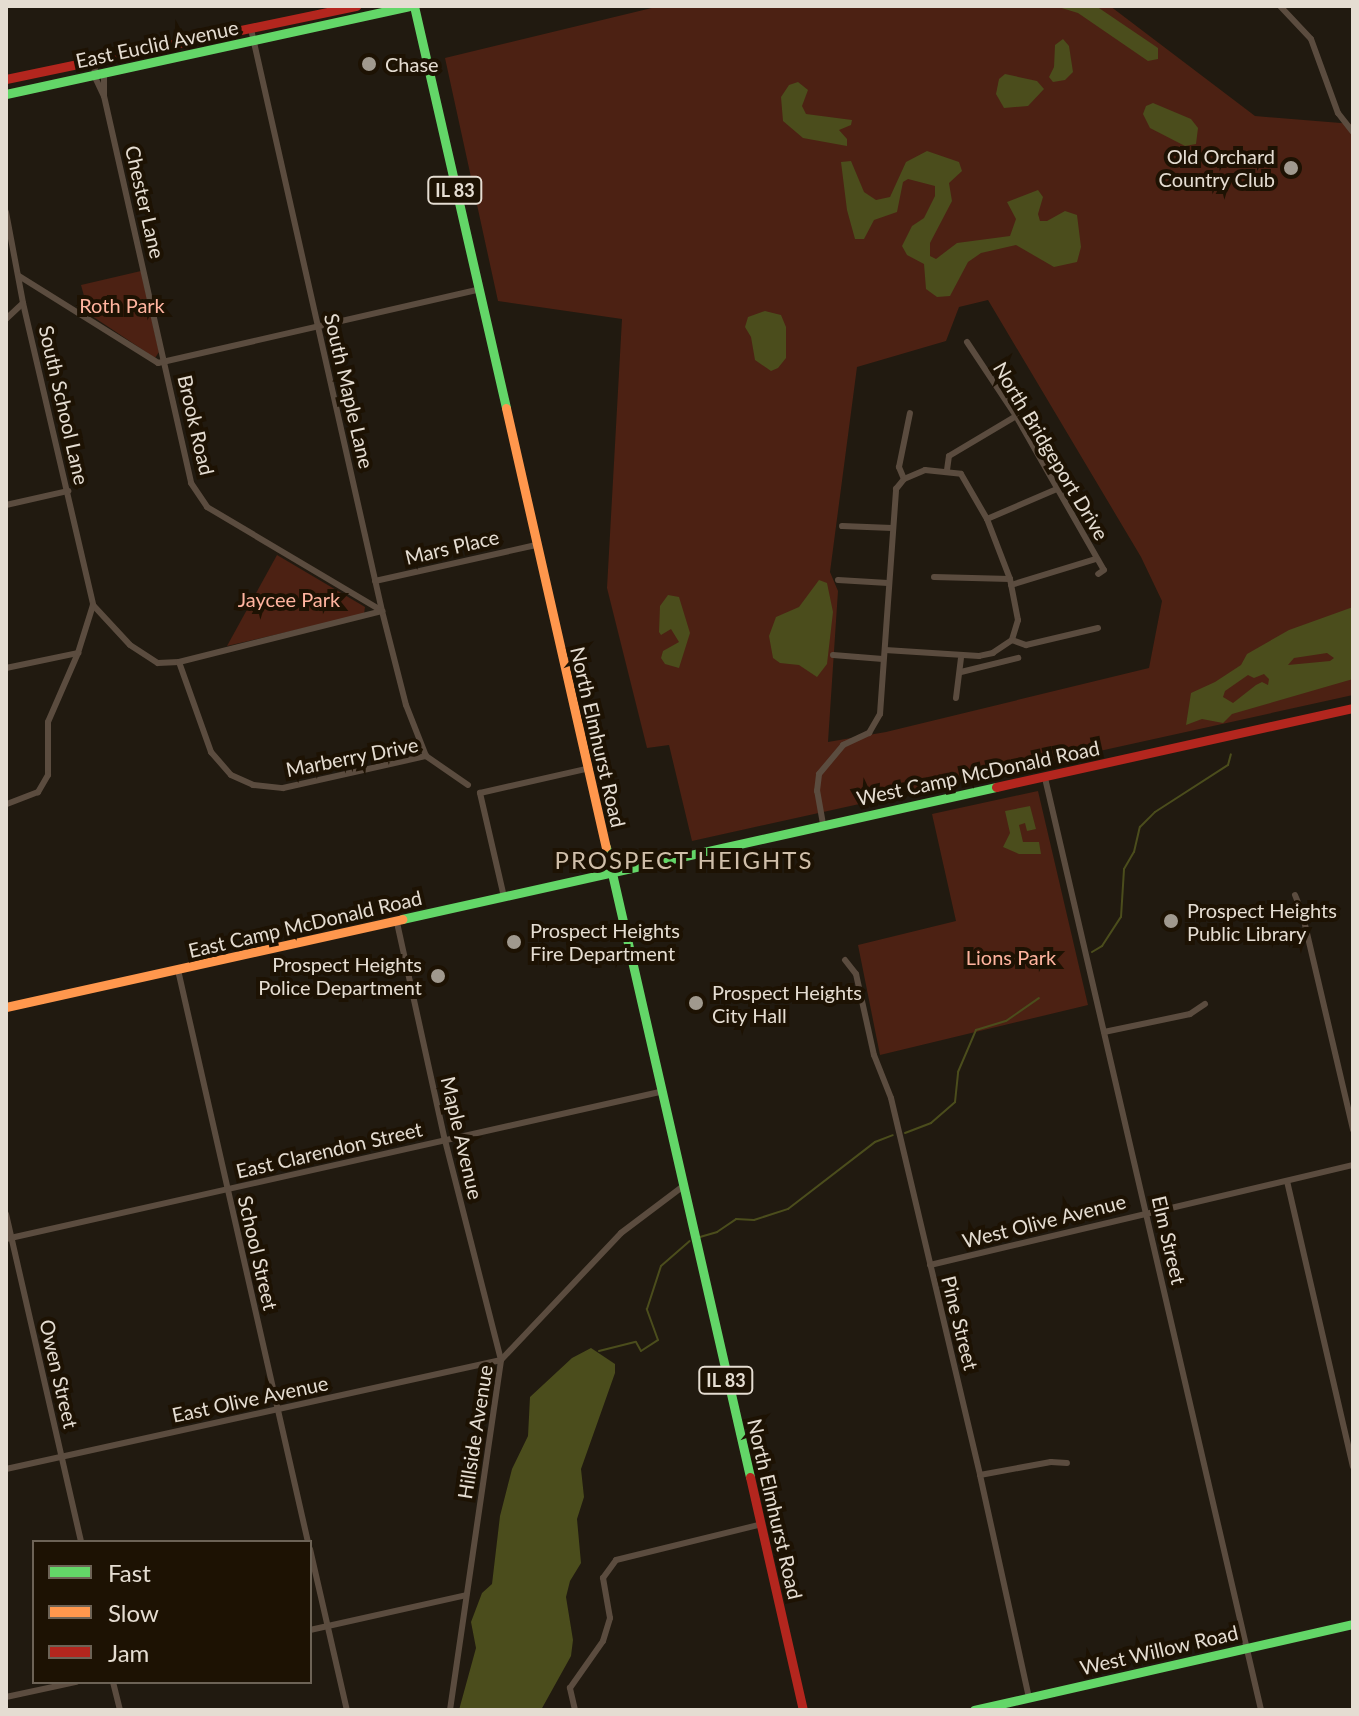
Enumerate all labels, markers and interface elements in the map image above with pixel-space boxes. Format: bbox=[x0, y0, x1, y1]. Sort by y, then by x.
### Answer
street label: East Euclid Avenue bbox=[73, 15, 241, 73]
place label: Chase bbox=[385, 52, 439, 76]
marker: Chase bbox=[360, 55, 378, 73]
street label: Chester Lane bbox=[120, 143, 170, 261]
place label: Old Orchard Country Club bbox=[1158, 144, 1275, 191]
marker: Old Orchard Country Club bbox=[1282, 159, 1300, 177]
road number: IL 83 bbox=[427, 176, 483, 204]
park label: Roth Park bbox=[79, 293, 165, 317]
street label: South Maple Lane bbox=[319, 311, 379, 471]
street label: South School Lane bbox=[34, 323, 94, 487]
street label: North Bridgeport Drive bbox=[988, 358, 1114, 544]
street label: Brook Road bbox=[173, 373, 219, 477]
street label: Mars Place bbox=[403, 525, 501, 569]
park label: Jaycee Park bbox=[238, 587, 340, 611]
street label: North Elmhurst Road bbox=[566, 644, 630, 830]
street label: Marberry Drive bbox=[283, 732, 421, 782]
street label: West Camp McDonald Road bbox=[854, 736, 1102, 810]
district label: PROSPECT HEIGHTS bbox=[554, 846, 814, 874]
street label: East Camp McDonald Road bbox=[186, 885, 424, 963]
place label: Prospect Heights Public Library bbox=[1187, 898, 1337, 945]
marker: Prospect Heights Public Library bbox=[1162, 912, 1180, 930]
place label: Prospect Heights Fire Department bbox=[530, 918, 680, 965]
marker: Prospect Heights Fire Department bbox=[505, 933, 523, 951]
park label: Lions Park bbox=[966, 945, 1056, 969]
place label: Prospect Heights Police Department bbox=[258, 952, 422, 999]
marker: Prospect Heights Police Department bbox=[429, 967, 447, 985]
place label: Prospect Heights City Hall bbox=[712, 980, 862, 1027]
marker: Prospect Heights City Hall bbox=[687, 994, 705, 1012]
street label: Maple Avenue bbox=[436, 1074, 488, 1202]
street label: East Clarendon Street bbox=[234, 1117, 424, 1183]
street label: West Olive Avenue bbox=[959, 1189, 1129, 1253]
street label: School Street bbox=[233, 1193, 283, 1313]
street label: Elm Street bbox=[1147, 1193, 1191, 1287]
street label: Pine Street bbox=[937, 1273, 983, 1373]
street label: Owen Street bbox=[35, 1317, 83, 1431]
street label: Hillside Avenue bbox=[453, 1363, 497, 1501]
road number: IL 83 bbox=[698, 1366, 754, 1394]
street label: East Olive Avenue bbox=[169, 1371, 331, 1427]
street label: North Elmhurst Road bbox=[743, 1416, 807, 1602]
legend bbox=[32, 1540, 312, 1684]
text: Fast bbox=[108, 1558, 151, 1587]
text: Slow bbox=[108, 1598, 159, 1627]
street label: West Willow Road bbox=[1077, 1620, 1241, 1680]
text: Jam bbox=[108, 1638, 149, 1667]

